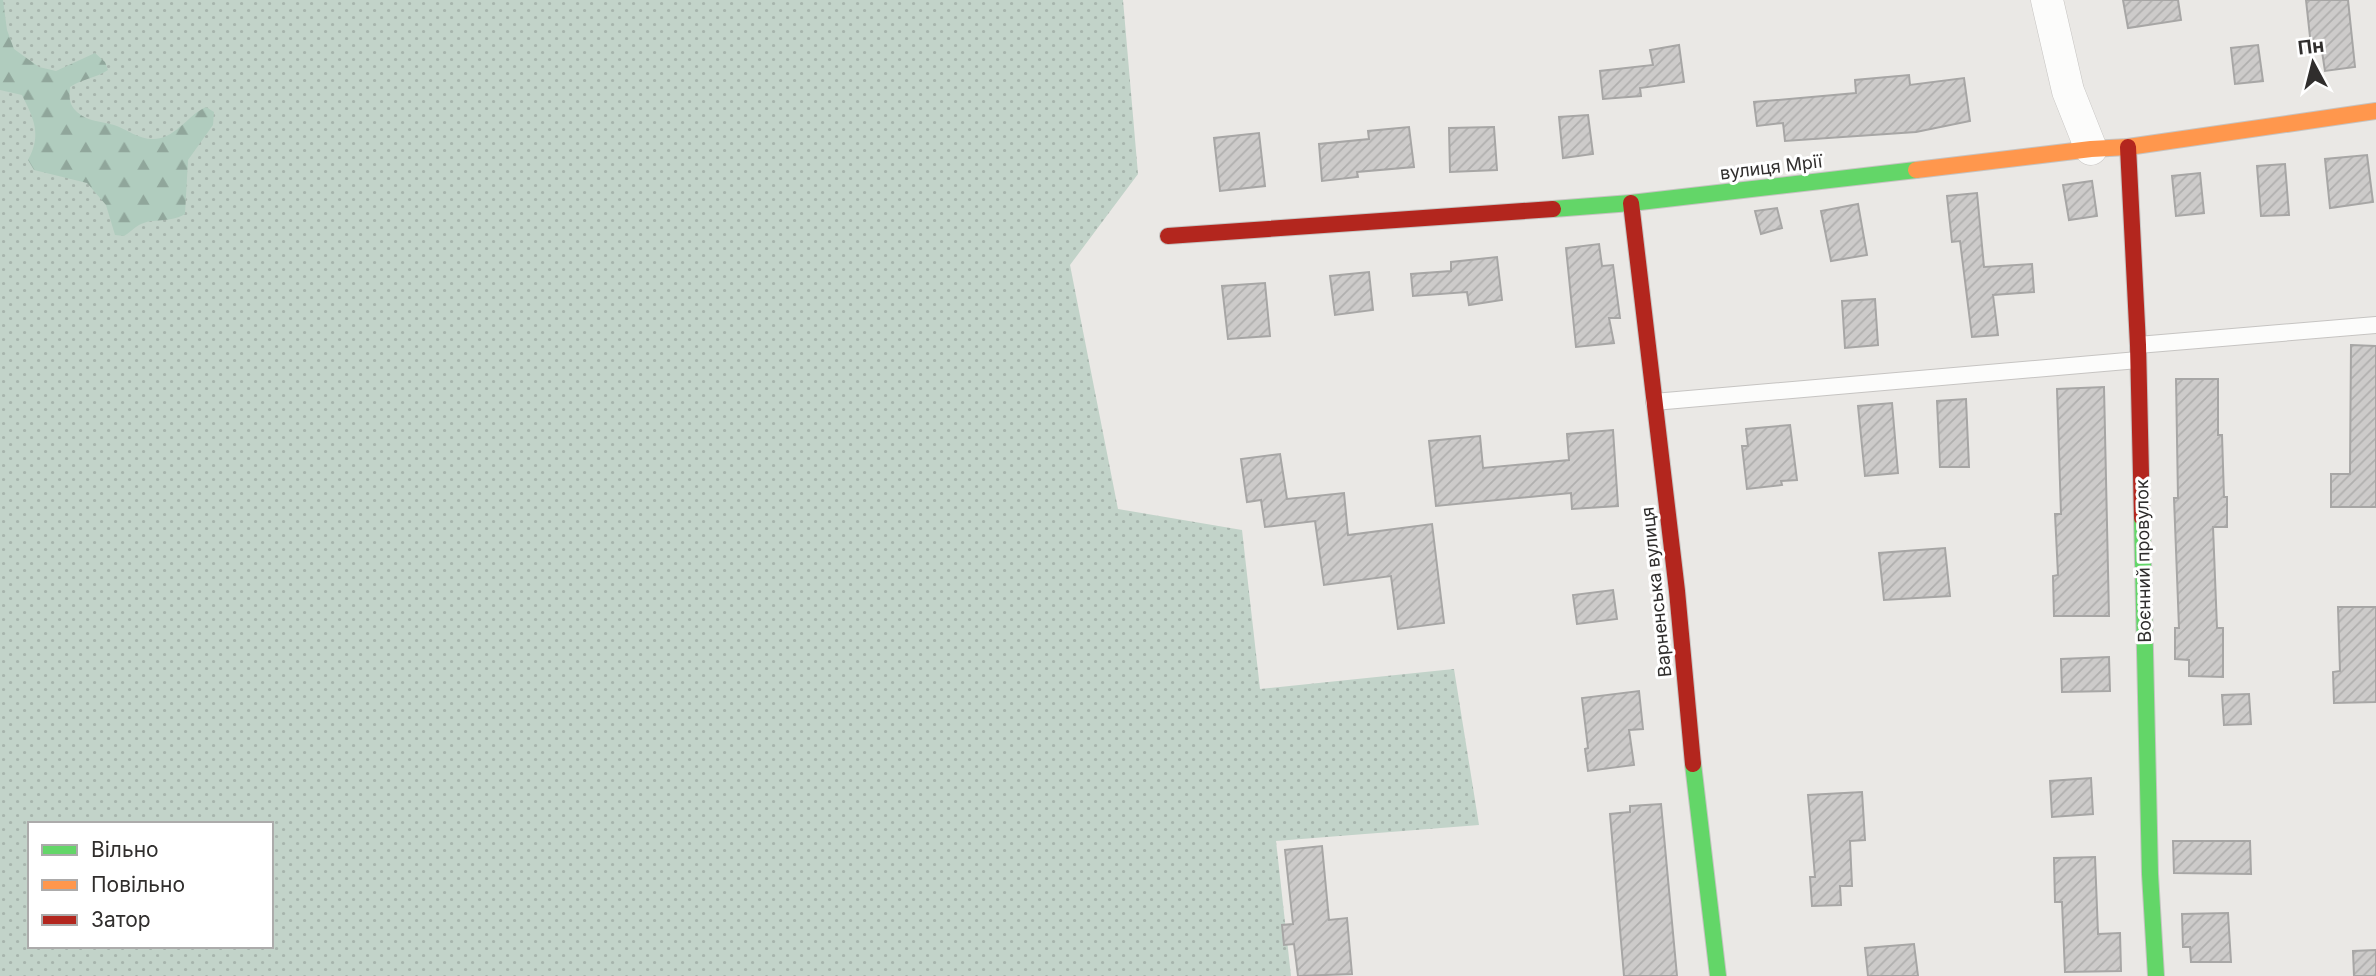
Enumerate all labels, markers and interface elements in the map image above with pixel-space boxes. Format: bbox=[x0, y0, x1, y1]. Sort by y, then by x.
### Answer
north arrow bbox=[2278, 28, 2348, 98]
text: Пн bbox=[2297, 34, 2325, 60]
street label: вулиця Мрії bbox=[1719, 150, 1825, 184]
street label: Воєнний провулок bbox=[2131, 479, 2155, 643]
street label: Варненська вулиця bbox=[1637, 506, 1675, 678]
legend bbox=[28, 822, 273, 948]
text: Вільно bbox=[91, 837, 159, 862]
text: Повільно bbox=[91, 872, 185, 897]
text: Затор bbox=[91, 907, 151, 932]

